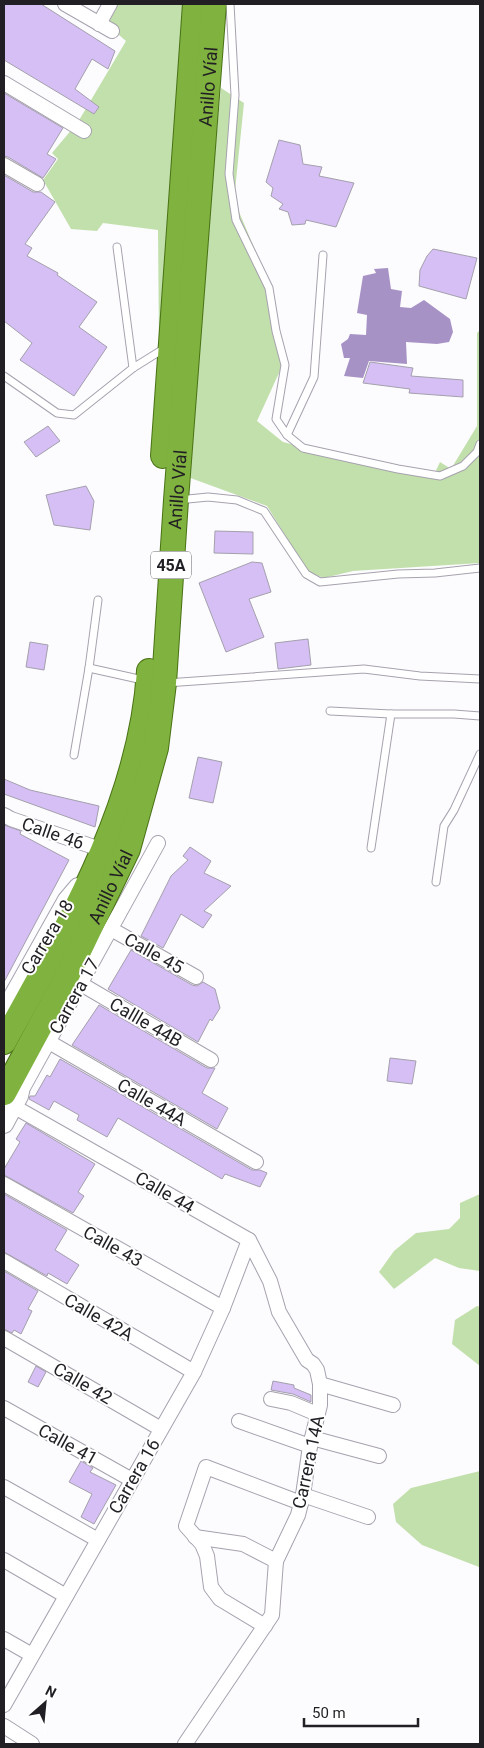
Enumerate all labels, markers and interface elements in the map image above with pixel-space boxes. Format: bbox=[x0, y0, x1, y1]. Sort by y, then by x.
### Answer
street label: Anillo Víal bbox=[194, 46, 221, 127]
street label: Anillo Víal bbox=[164, 449, 190, 530]
road number: 45A bbox=[151, 552, 191, 578]
street label: Calle 46 bbox=[19, 813, 87, 853]
street label: Anillo Víal bbox=[83, 846, 137, 927]
street label: Carrera 18 bbox=[17, 896, 77, 978]
street label: Calle 45 bbox=[121, 928, 187, 978]
street label: Carrera 17 bbox=[45, 954, 103, 1038]
street label: Callle 44B bbox=[106, 993, 186, 1051]
street label: Calle 44A bbox=[114, 1074, 190, 1130]
street label: Calle 44 bbox=[132, 1167, 198, 1217]
street label: Calle 43 bbox=[80, 1221, 146, 1271]
street label: Calle 42A bbox=[61, 1289, 137, 1345]
street label: Calle 42 bbox=[50, 1358, 116, 1408]
street label: Carrera 14A bbox=[288, 1413, 328, 1511]
street label: Calle 41 bbox=[35, 1419, 101, 1469]
street label: Carrera 16 bbox=[104, 1435, 164, 1517]
north arrow bbox=[20, 1678, 70, 1728]
text: N bbox=[43, 1682, 59, 1701]
scale bar bbox=[304, 1696, 418, 1728]
text: 50 m bbox=[312, 1704, 346, 1722]

